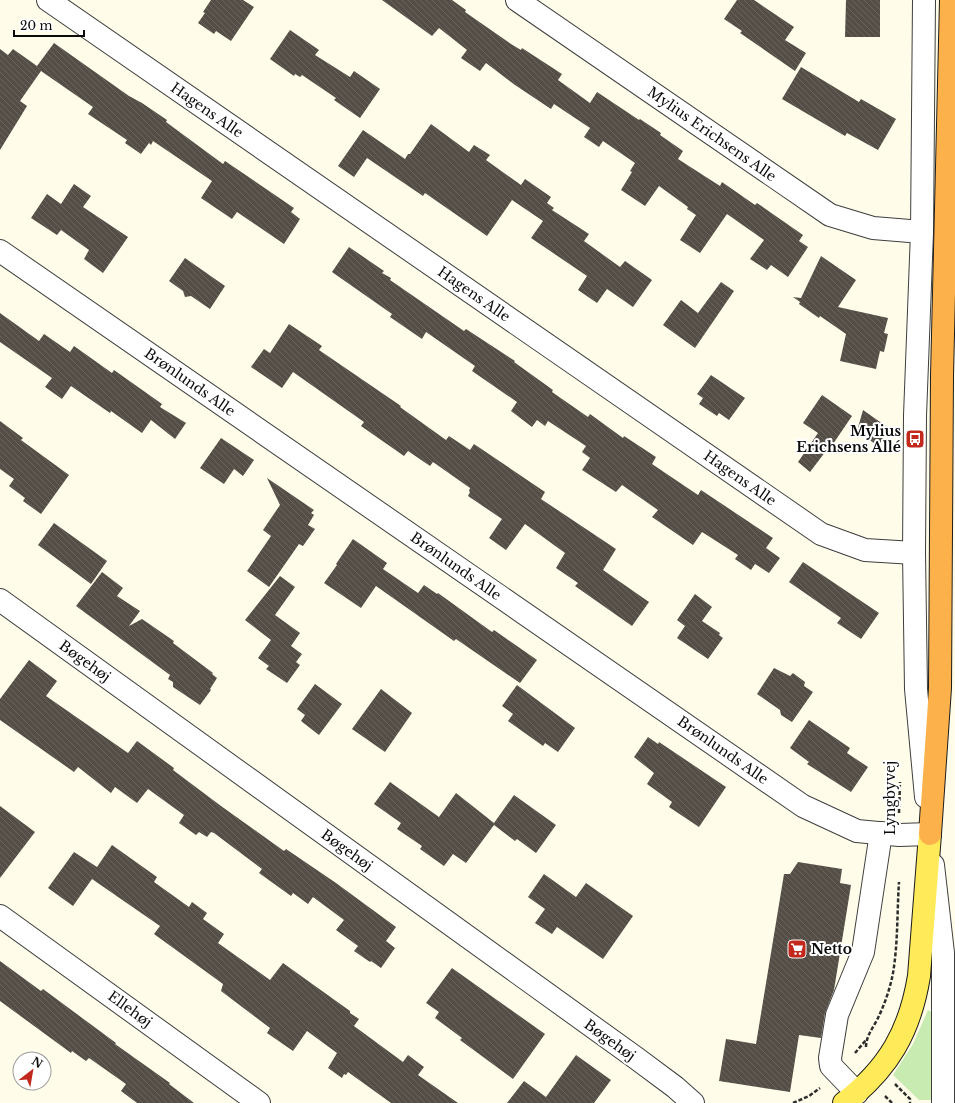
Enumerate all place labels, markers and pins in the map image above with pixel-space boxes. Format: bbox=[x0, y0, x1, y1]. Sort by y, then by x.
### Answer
place label: Mylius Erichsens Allé bbox=[796, 422, 901, 456]
bus stop icon: Mylius Erichsens Allé bbox=[904, 428, 926, 450]
supermarket icon: Netto bbox=[786, 938, 808, 960]
place label: Netto bbox=[811, 940, 852, 958]

